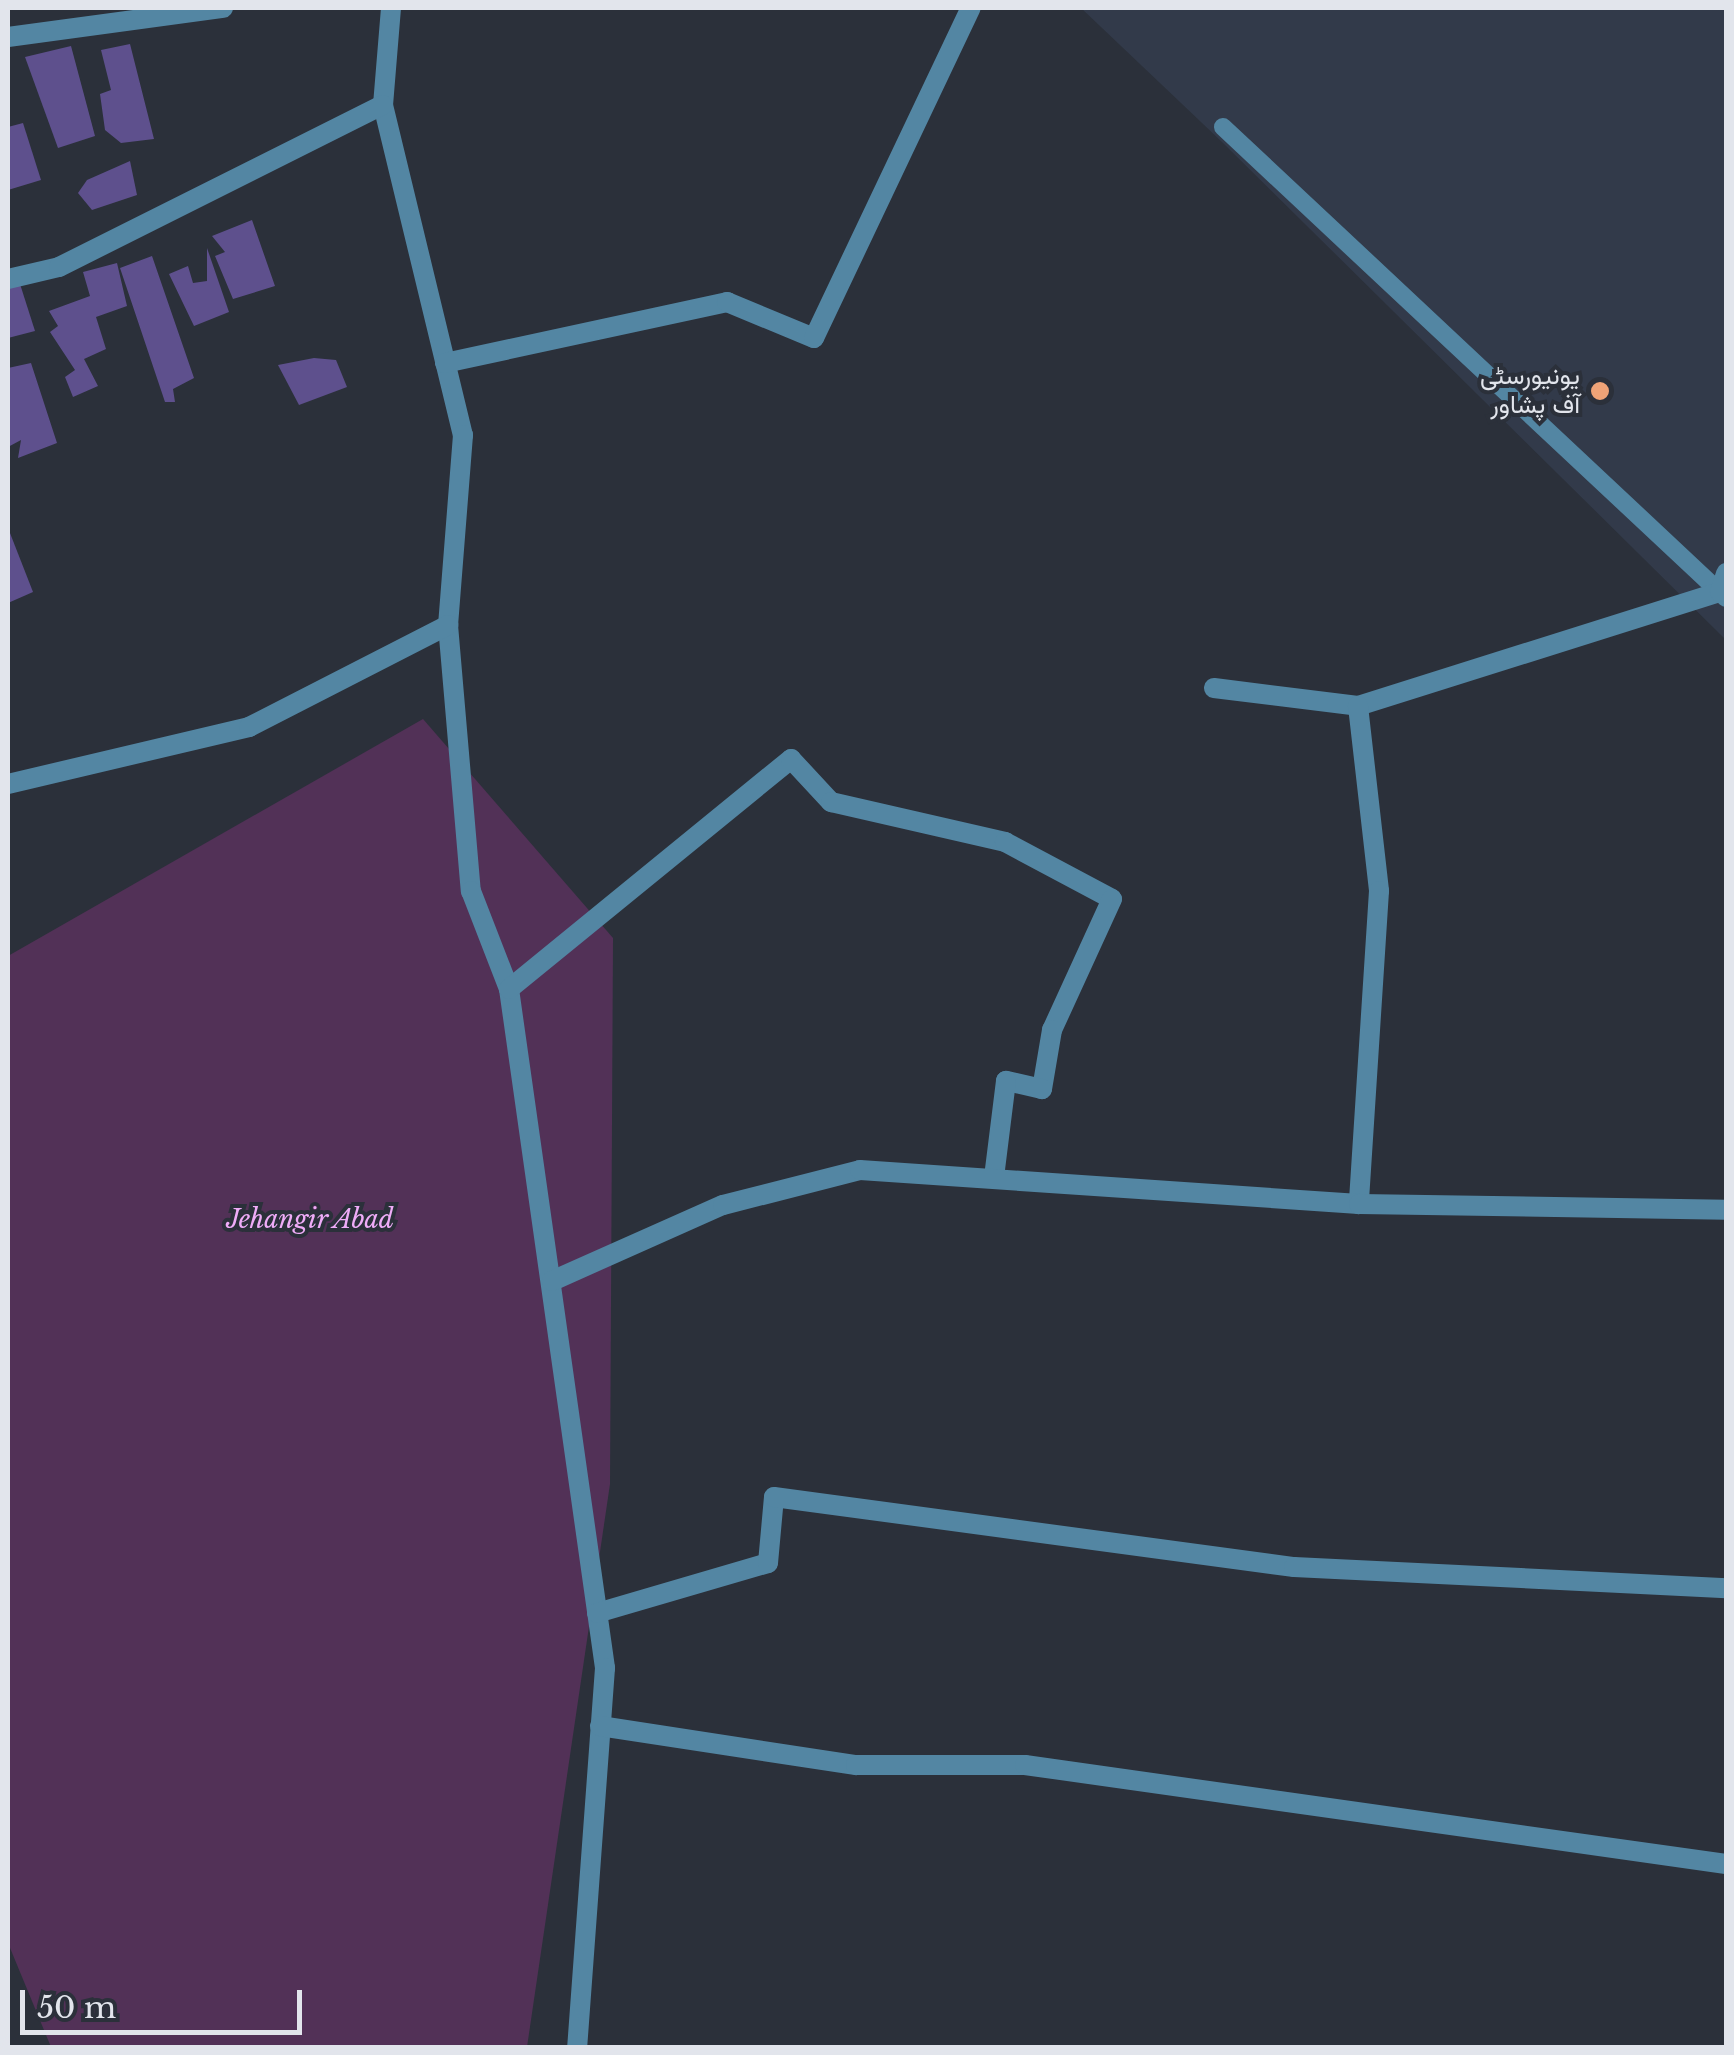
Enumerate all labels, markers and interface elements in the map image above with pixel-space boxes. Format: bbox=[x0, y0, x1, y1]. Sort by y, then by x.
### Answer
place label: یونیورسٹی آف پشاور bbox=[1480, 362, 1580, 421]
marker: یونیورسٹی آف پشاور bbox=[1589, 380, 1611, 402]
park label: Jehangir Abad bbox=[225, 1205, 395, 1235]
scale bar bbox=[25, 1970, 308, 2032]
text: 50 m bbox=[37, 1989, 116, 2026]

